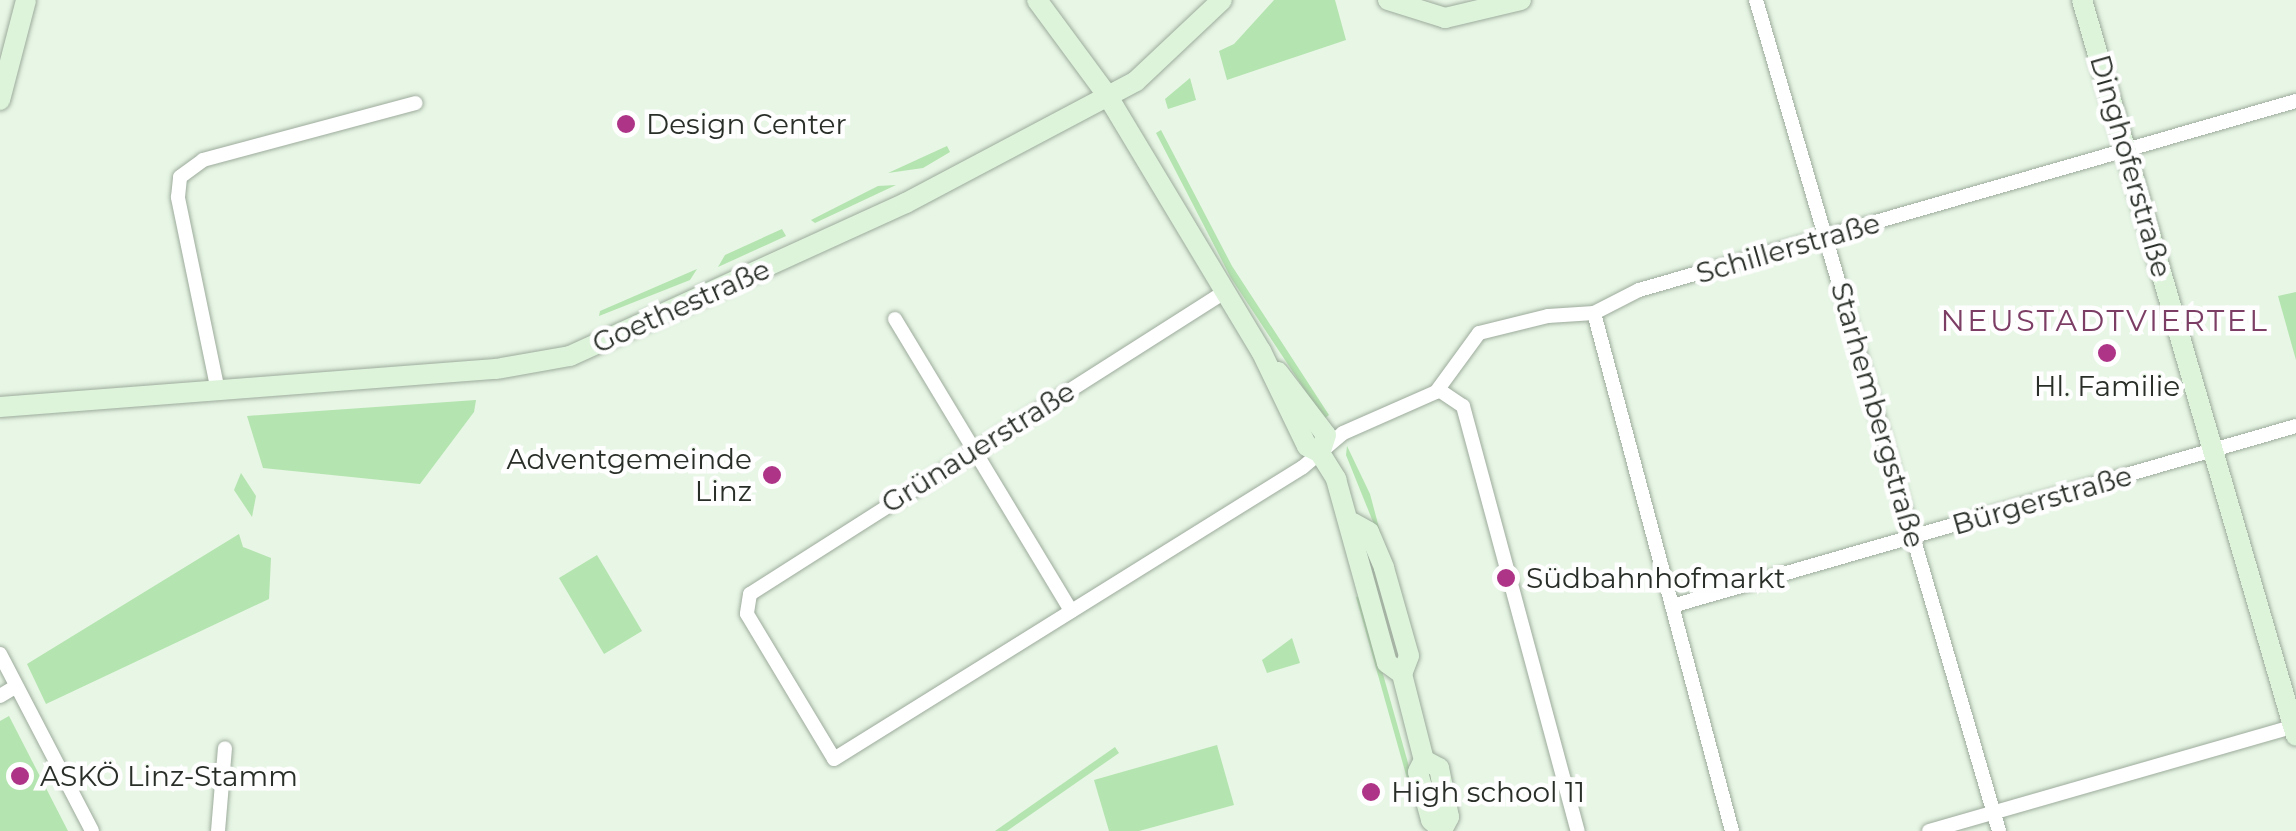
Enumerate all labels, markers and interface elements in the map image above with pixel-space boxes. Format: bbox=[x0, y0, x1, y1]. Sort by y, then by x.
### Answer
street label: Dinghoferstraße bbox=[2083, 51, 2179, 281]
place label: Design Center bbox=[646, 107, 847, 141]
marker: Design Center bbox=[615, 113, 637, 135]
street label: Schillerstraße bbox=[1692, 206, 1884, 290]
street label: Goethestraße bbox=[587, 252, 775, 360]
street label: Starhembergstraße bbox=[1824, 279, 1932, 551]
district label: NEUSTADTVIERTEL bbox=[1940, 303, 2270, 339]
marker: Hl. Familie bbox=[2096, 342, 2118, 364]
place label: Hl. Familie bbox=[2034, 369, 2180, 403]
street label: Grünauerstraße bbox=[875, 374, 1081, 520]
place label: Adventgemeinde Linz bbox=[507, 442, 752, 508]
street label: Bürgerstraße bbox=[1948, 458, 2136, 542]
marker: Adventgemeinde Linz bbox=[761, 464, 783, 486]
place label: Südbahnhofmarkt bbox=[1526, 561, 1786, 595]
marker: Südbahnhofmarkt bbox=[1495, 567, 1517, 589]
place label: ASKÖ Linz-Stamm bbox=[40, 759, 298, 793]
marker: ASKÖ Linz-Stamm bbox=[9, 765, 31, 787]
place label: High school 11 bbox=[1391, 775, 1585, 809]
marker: High school 11 bbox=[1360, 781, 1382, 803]

